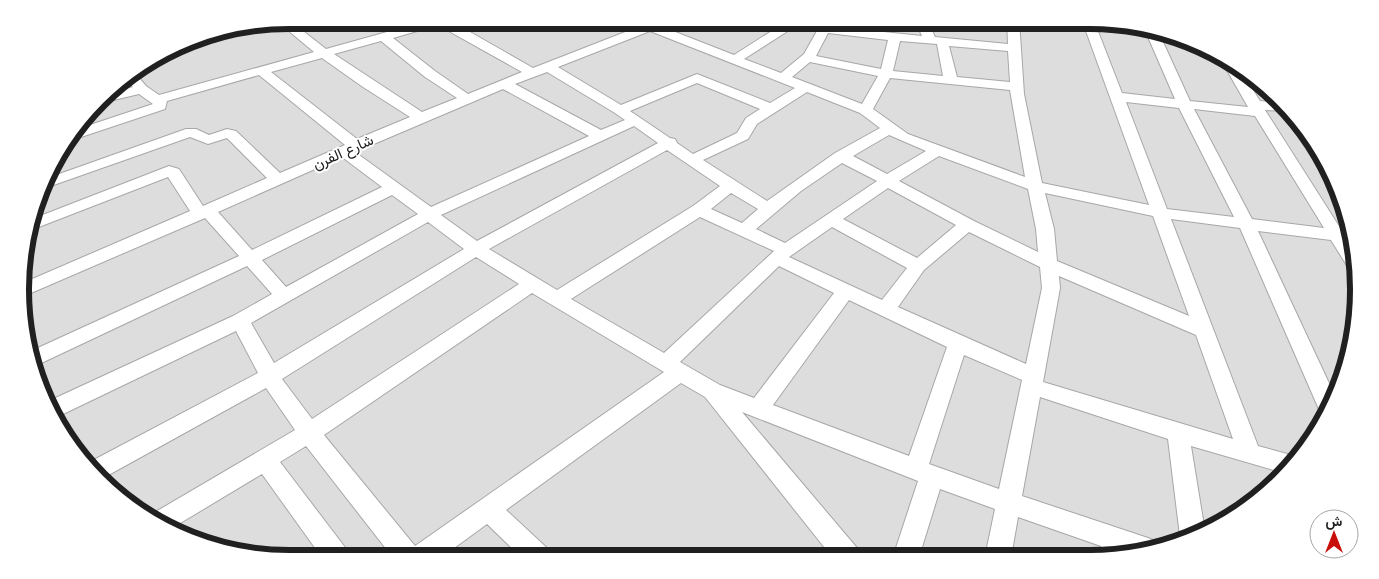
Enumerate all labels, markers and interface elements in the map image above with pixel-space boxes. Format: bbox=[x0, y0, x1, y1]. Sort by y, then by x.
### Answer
street label: شارع الفرن bbox=[309, 130, 377, 175]
north arrow bbox=[1309, 509, 1359, 559]
text: ش bbox=[1326, 512, 1343, 530]

